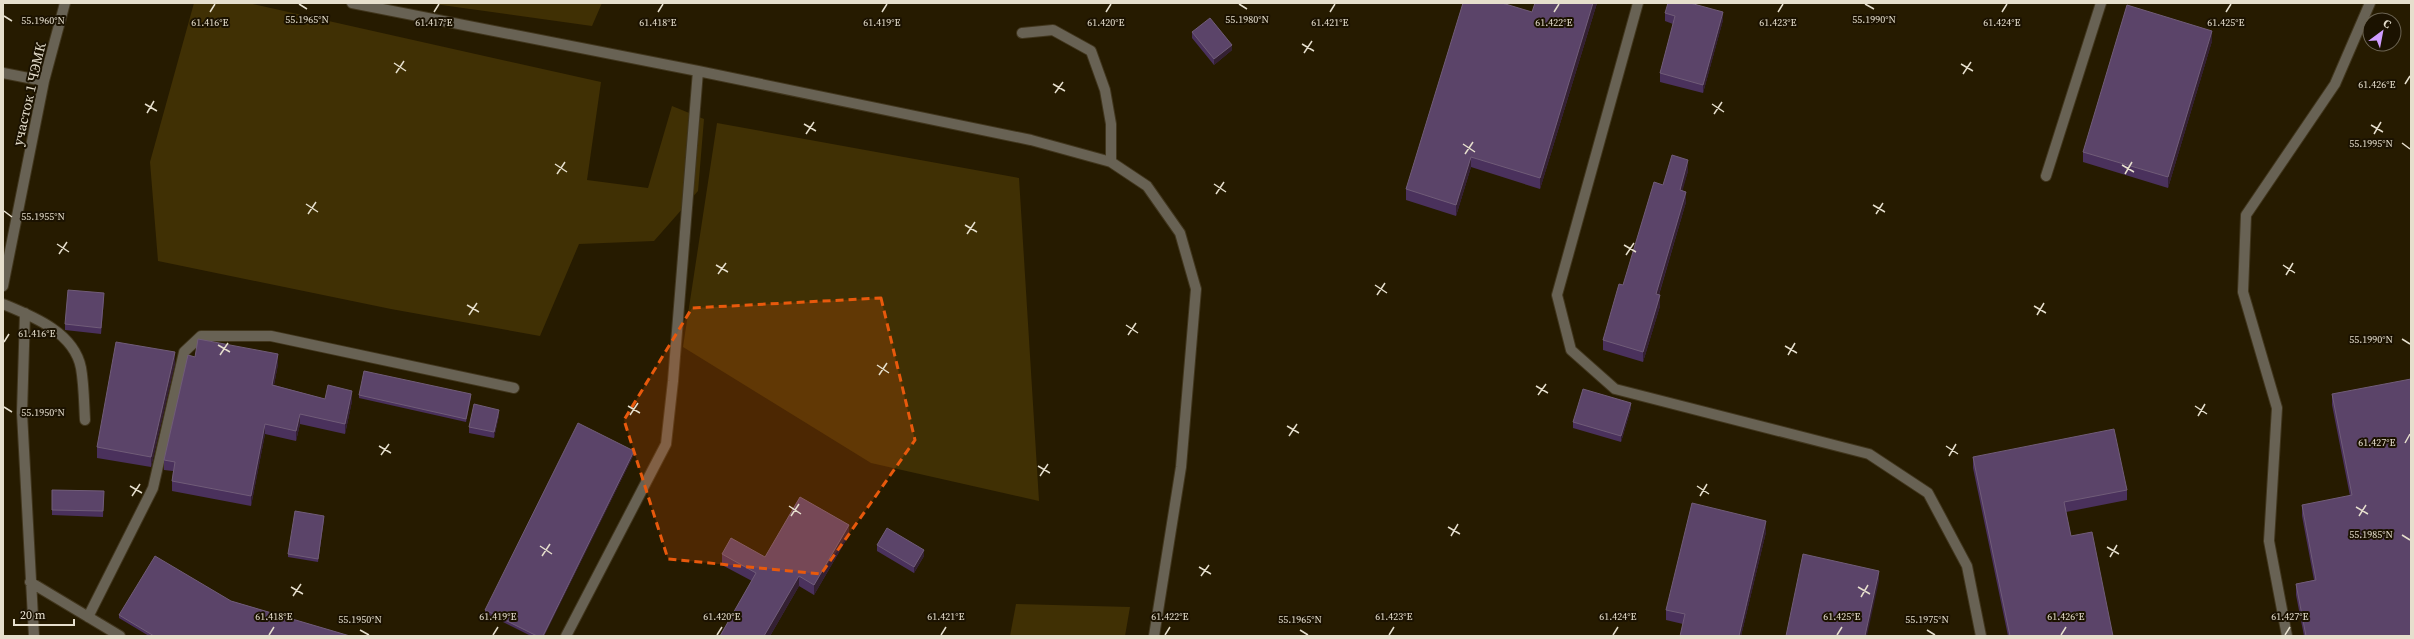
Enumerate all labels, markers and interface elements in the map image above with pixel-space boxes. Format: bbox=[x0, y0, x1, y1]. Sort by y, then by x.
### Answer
north arrow bbox=[2362, 12, 2402, 52]
text: 55.1965°N bbox=[285, 13, 329, 26]
text: 55.1980°N bbox=[1225, 13, 1269, 26]
text: 55.1990°N bbox=[1852, 13, 1896, 26]
text: 55.1960°N bbox=[21, 14, 65, 27]
text: 61.416°E bbox=[191, 16, 229, 29]
text: 61.417°E bbox=[415, 16, 453, 29]
text: 61.418°E bbox=[639, 16, 677, 29]
text: 61.419°E bbox=[863, 16, 901, 29]
text: 61.420°E bbox=[1087, 16, 1125, 29]
text: 61.421°E bbox=[1311, 16, 1349, 29]
text: 61.422°E bbox=[1535, 16, 1573, 29]
text: 61.423°E bbox=[1759, 16, 1797, 29]
text: 61.424°E bbox=[1983, 16, 2021, 29]
text: 61.425°E bbox=[2207, 16, 2245, 29]
text: С bbox=[2380, 16, 2394, 32]
street label: участок 1 ЧЭМК bbox=[7, 40, 51, 148]
text: 61.426°E bbox=[2358, 78, 2396, 91]
text: 55.1995°N bbox=[2349, 137, 2393, 150]
text: 55.1955°N bbox=[21, 210, 65, 223]
text: 61.416°E bbox=[18, 327, 56, 340]
text: 55.1990°N bbox=[2349, 333, 2393, 346]
text: 55.1950°N bbox=[21, 406, 65, 419]
text: 61.427°E bbox=[2358, 436, 2396, 449]
text: 55.1985°N bbox=[2349, 528, 2393, 541]
scale bar bbox=[14, 601, 74, 627]
text: 20 m bbox=[20, 607, 46, 623]
text: 61.418°E bbox=[255, 610, 293, 623]
text: 61.419°E bbox=[479, 610, 517, 623]
text: 61.420°E bbox=[703, 610, 741, 623]
text: 61.421°E bbox=[927, 610, 965, 623]
text: 61.422°E bbox=[1151, 610, 1189, 623]
text: 61.423°E bbox=[1375, 610, 1413, 623]
text: 61.424°E bbox=[1599, 610, 1637, 623]
text: 61.425°E bbox=[1823, 610, 1861, 623]
text: 61.426°E bbox=[2047, 610, 2085, 623]
text: 61.427°E bbox=[2271, 610, 2309, 623]
text: 55.1950°N bbox=[338, 613, 382, 626]
text: 55.1965°N bbox=[1278, 613, 1322, 626]
text: 55.1975°N bbox=[1905, 613, 1949, 626]

